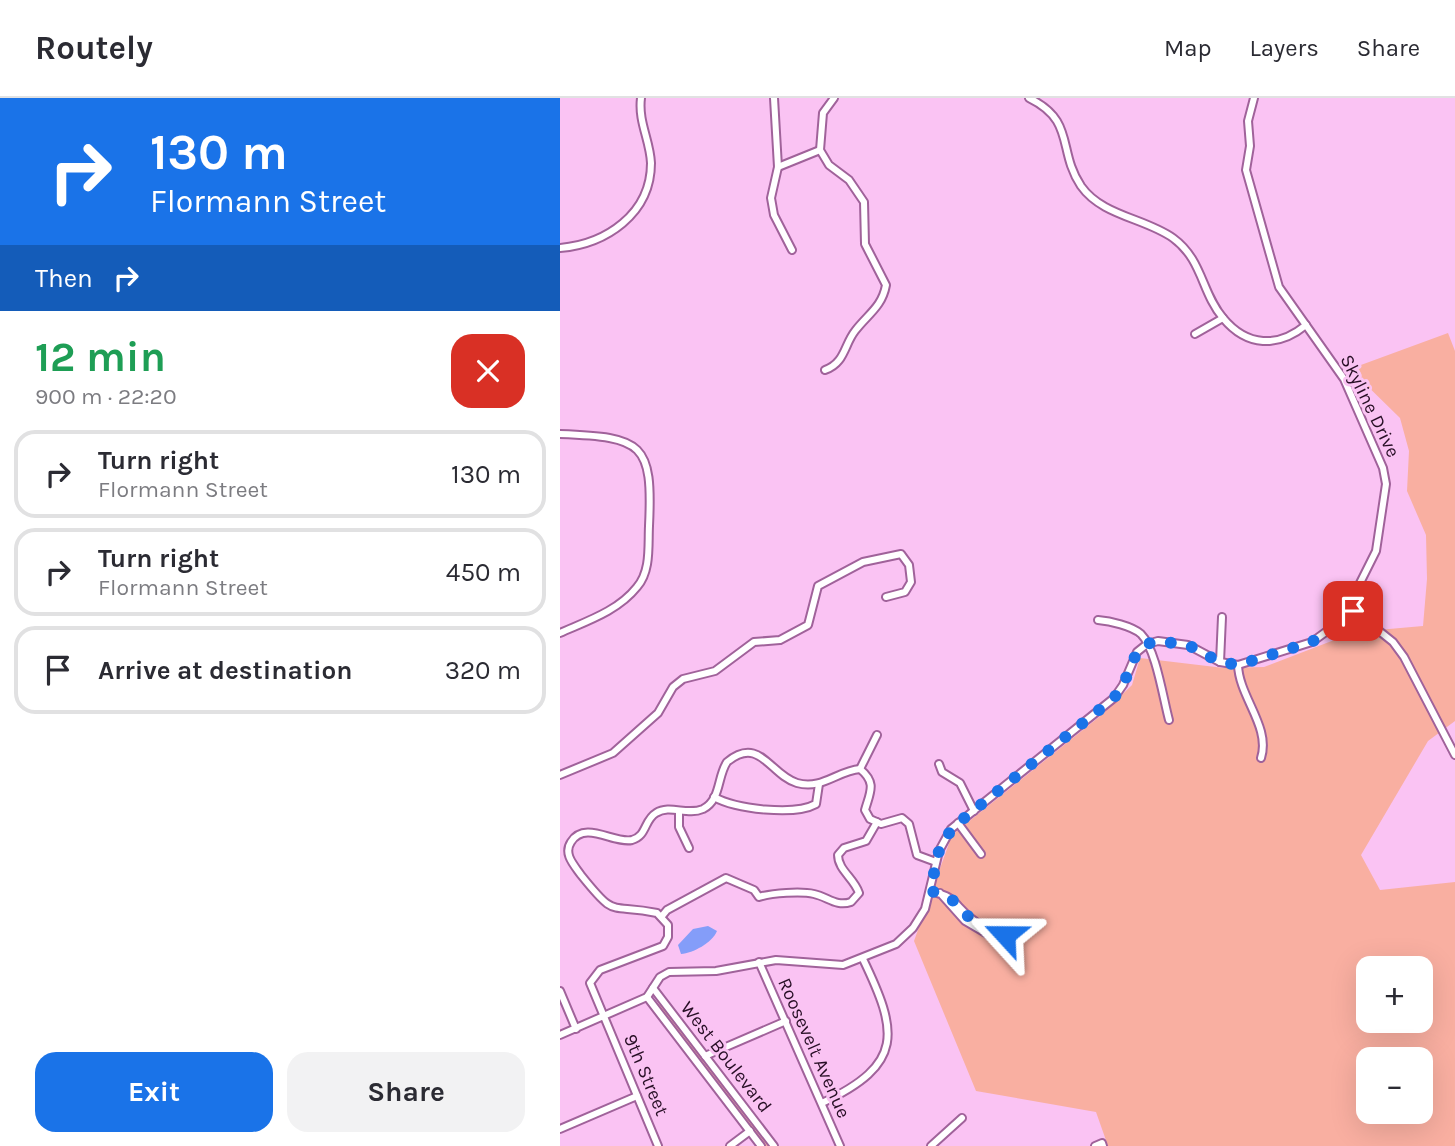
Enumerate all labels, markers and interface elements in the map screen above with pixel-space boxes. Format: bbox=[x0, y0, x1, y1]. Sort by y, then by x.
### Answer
text: Routely bbox=[35, 29, 153, 67]
text: Map bbox=[1164, 34, 1212, 62]
text: Layers bbox=[1250, 34, 1319, 62]
text: Share bbox=[1357, 34, 1420, 62]
text: 130 m bbox=[150, 124, 288, 181]
icon: right bbox=[35, 126, 126, 217]
text: Flormann Street bbox=[150, 183, 386, 220]
icon: right bbox=[107, 259, 145, 297]
text: Then bbox=[35, 263, 93, 294]
text: 12 min bbox=[35, 332, 166, 382]
button: close bbox=[451, 334, 525, 408]
street label: Skyline Drive bbox=[1336, 351, 1404, 461]
text: 900 m · 22:20 bbox=[35, 383, 177, 410]
text: Turn right bbox=[98, 445, 219, 476]
icon: right bbox=[39, 455, 77, 493]
text: 130 m bbox=[451, 459, 521, 490]
text: Flormann Street bbox=[98, 476, 268, 503]
text: Turn right bbox=[98, 543, 219, 574]
icon: right bbox=[39, 553, 77, 591]
text: 450 m bbox=[446, 557, 521, 588]
text: Flormann Street bbox=[98, 574, 268, 601]
pin bbox=[1323, 581, 1383, 641]
icon: arrive bbox=[1334, 592, 1372, 630]
icon: arrive bbox=[39, 651, 77, 689]
text: Arrive at destination bbox=[98, 655, 352, 686]
text: 320 m bbox=[445, 655, 521, 686]
position arrow bbox=[968, 898, 1042, 972]
map controls bbox=[1356, 956, 1433, 1124]
button: + bbox=[1356, 956, 1433, 1033]
street label: Roosevelt Avenue bbox=[773, 975, 855, 1121]
street label: West Boulevard bbox=[676, 997, 776, 1117]
street label: 9th Street bbox=[619, 1031, 673, 1119]
button: − bbox=[1356, 1047, 1433, 1124]
button: Exit bbox=[35, 1052, 273, 1132]
button: Share bbox=[287, 1052, 525, 1132]

